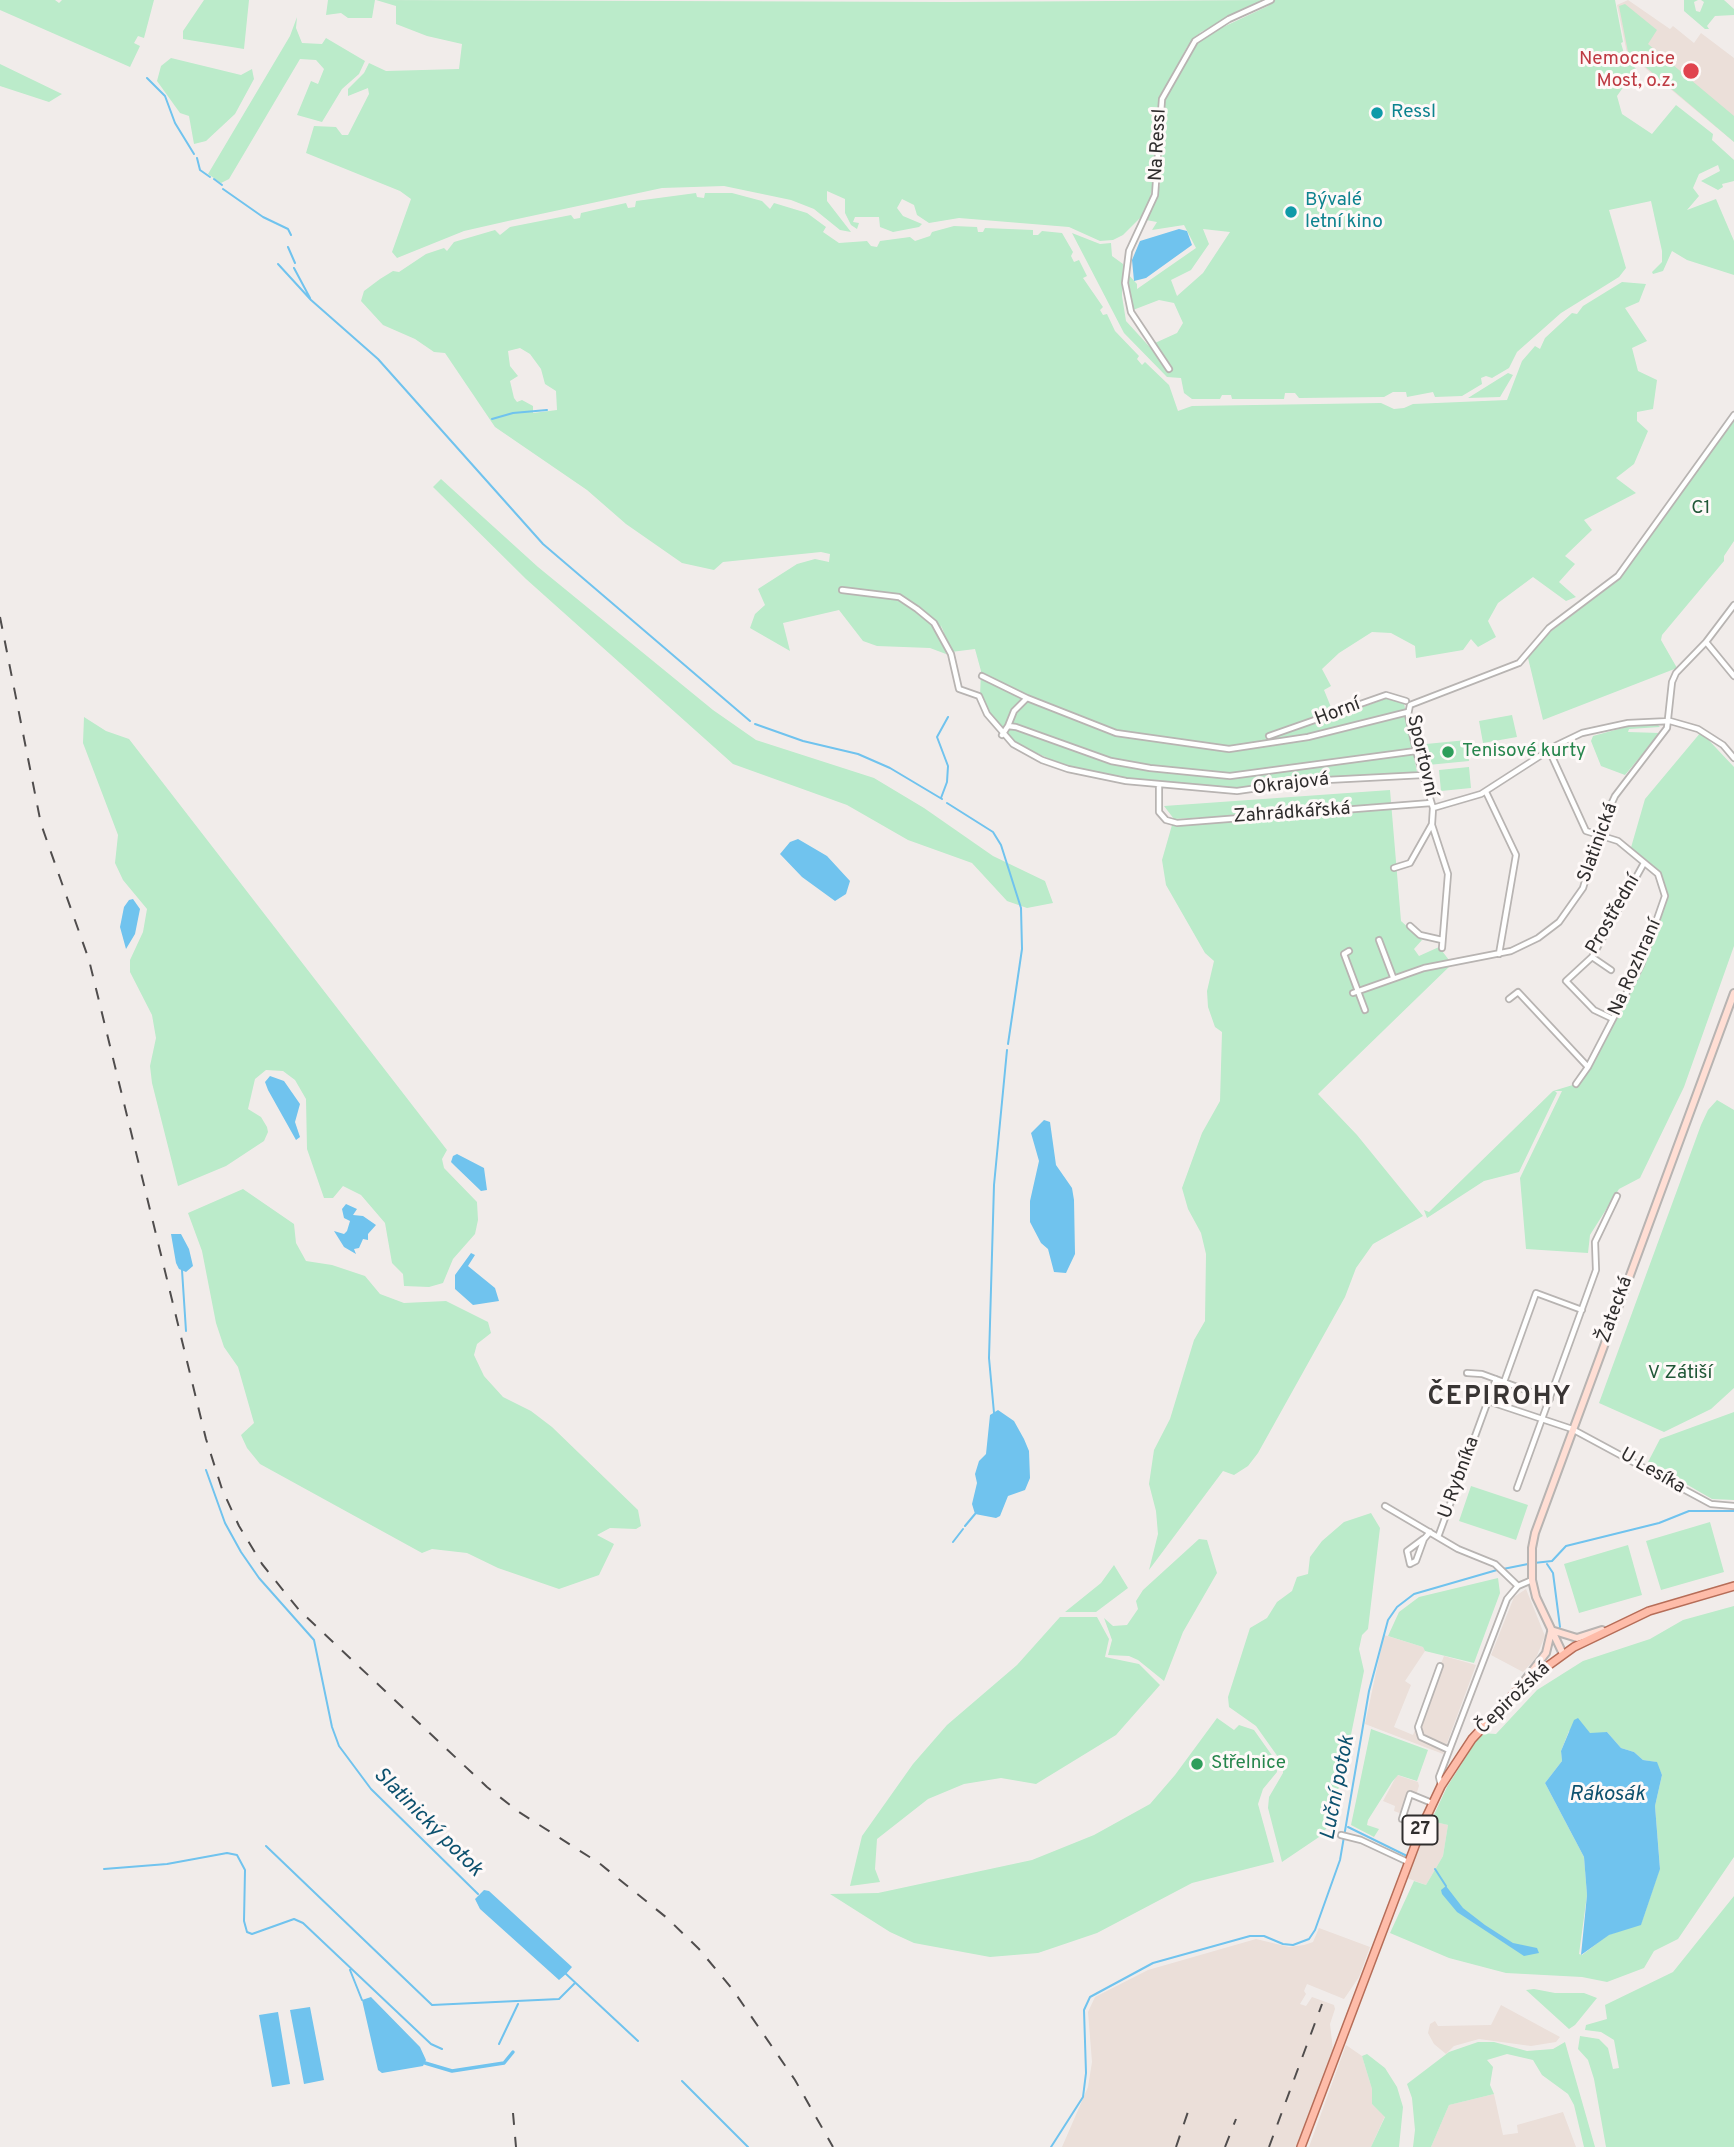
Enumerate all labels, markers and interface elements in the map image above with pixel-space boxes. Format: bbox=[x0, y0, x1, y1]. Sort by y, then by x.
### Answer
place label: Nemocnice Most, o.z. bbox=[1579, 49, 1675, 93]
marker: Nemocnice Most, o.z. bbox=[1681, 61, 1701, 81]
place label: Ressl bbox=[1391, 102, 1436, 124]
marker: Ressl bbox=[1369, 105, 1385, 121]
street label: Na Ressl bbox=[1146, 108, 1172, 182]
place label: Bývalé letní kino bbox=[1305, 190, 1383, 234]
marker: Bývalé letní kino bbox=[1283, 204, 1299, 220]
park label: C1 bbox=[1691, 498, 1711, 520]
street label: Horní bbox=[1312, 694, 1364, 732]
street label: Sportovní bbox=[1400, 713, 1442, 799]
place label: Tenisové kurty bbox=[1462, 741, 1586, 763]
marker: Tenisové kurty bbox=[1440, 744, 1456, 760]
street label: Okrajová bbox=[1252, 769, 1330, 801]
street label: Zahrádkářská bbox=[1233, 799, 1351, 829]
street label: Slatinická bbox=[1574, 800, 1624, 886]
street label: Prostřední bbox=[1582, 871, 1646, 959]
street label: Na Rozhraní bbox=[1605, 916, 1667, 1020]
street label: Žatecká bbox=[1593, 1274, 1639, 1346]
park label: V Zátiší bbox=[1648, 1363, 1712, 1385]
district label: ČEPIROHY bbox=[1428, 1383, 1572, 1415]
street label: U Rybníka bbox=[1435, 1434, 1485, 1522]
street label: U Lesíka bbox=[1615, 1444, 1689, 1500]
street label: Čepirožská bbox=[1472, 1658, 1556, 1740]
water label: Luční potok bbox=[1317, 1734, 1361, 1842]
place label: Střelnice bbox=[1211, 1753, 1286, 1775]
marker: Střelnice bbox=[1189, 1756, 1205, 1772]
water label: Slatinický potok bbox=[367, 1763, 487, 1883]
water label: Rákosák bbox=[1569, 1783, 1645, 1809]
road number: 27 bbox=[1402, 1816, 1438, 1844]

